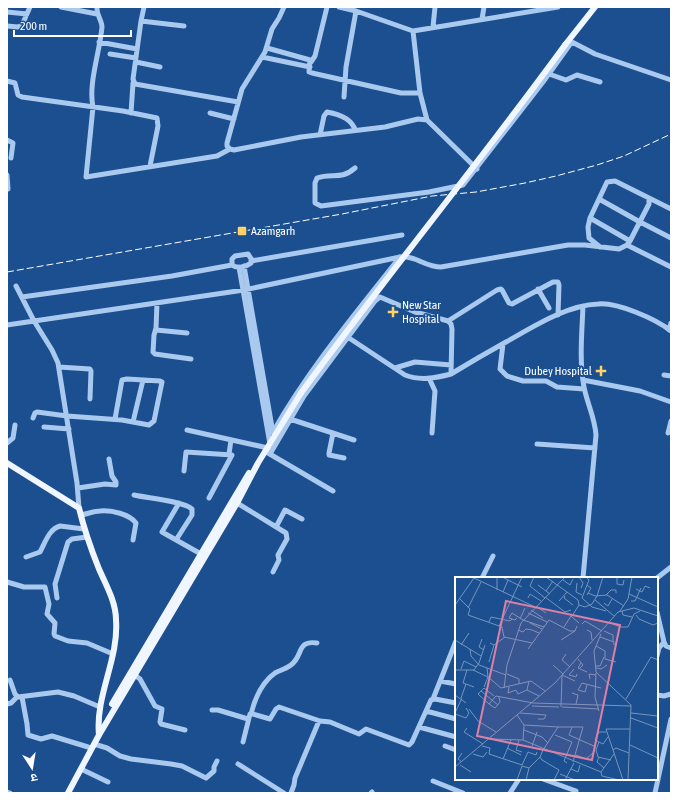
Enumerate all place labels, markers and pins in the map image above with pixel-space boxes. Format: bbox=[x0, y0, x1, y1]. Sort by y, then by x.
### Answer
place label: Azamgarh bbox=[251, 224, 295, 238]
marker: Azamgarh bbox=[236, 225, 248, 237]
place label: New Star Hospital bbox=[402, 298, 441, 326]
marker: New Star Hospital bbox=[387, 306, 399, 318]
place label: Dubey Hospital bbox=[524, 364, 593, 378]
marker: Dubey Hospital bbox=[595, 365, 607, 377]

